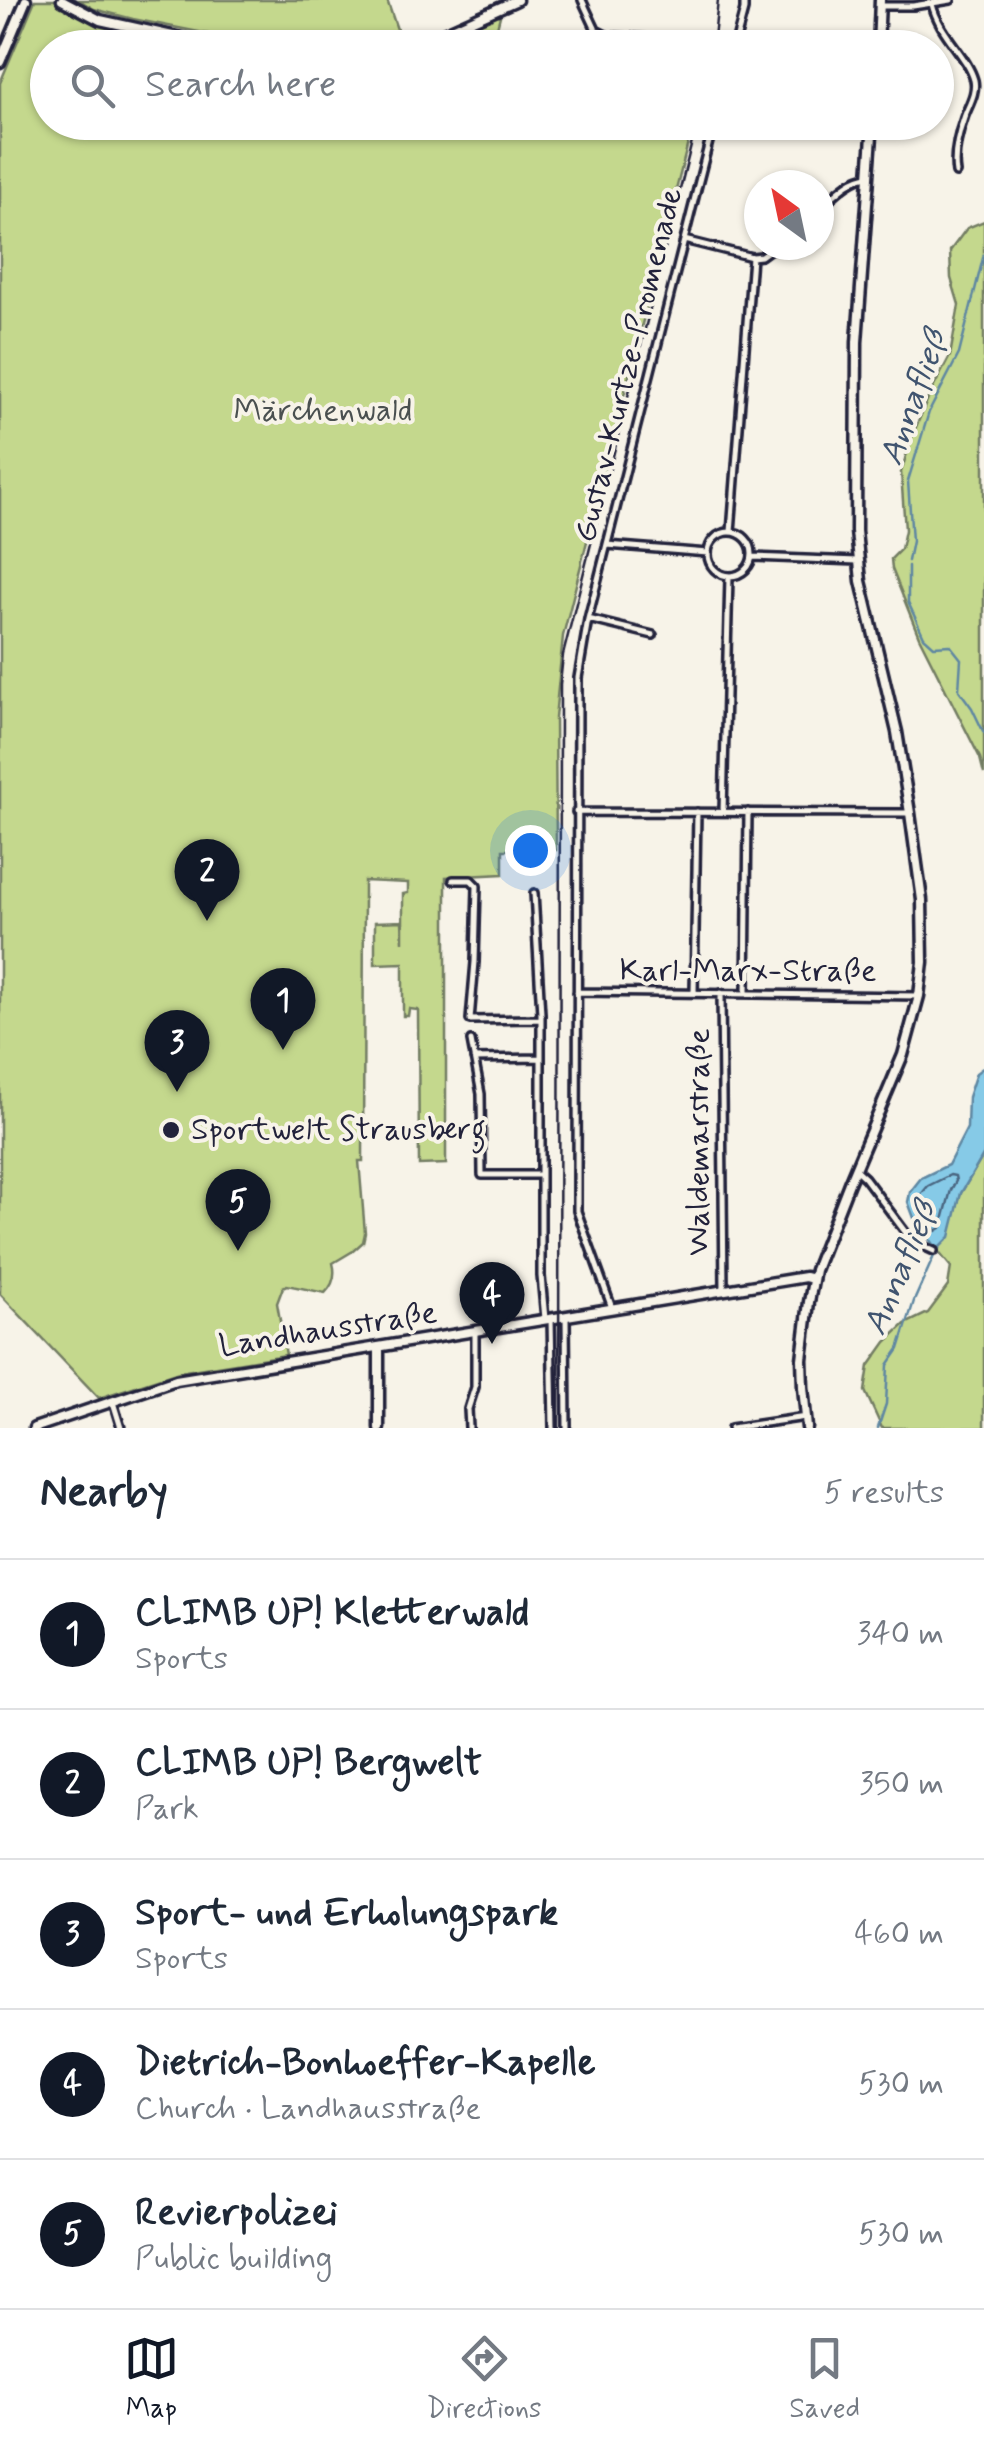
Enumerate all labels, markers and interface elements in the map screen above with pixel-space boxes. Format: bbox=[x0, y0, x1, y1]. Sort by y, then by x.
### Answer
search box bbox=[30, 30, 954, 140]
icon: search bbox=[65, 58, 120, 113]
text: Search here bbox=[145, 61, 336, 110]
north arrow bbox=[744, 170, 834, 260]
street label: Gustav-Kurtze-Promenade bbox=[565, 183, 693, 547]
water label: Annafließ bbox=[868, 321, 961, 472]
park label: Märchenwald bbox=[234, 390, 412, 432]
your location bbox=[505, 825, 556, 876]
pin: 2 bbox=[174, 838, 240, 921]
street label: Karl-Marx-Straße bbox=[619, 950, 877, 992]
pin: 1 bbox=[250, 968, 316, 1050]
pin: 3 bbox=[144, 1010, 210, 1092]
street label: Waldemarstraße bbox=[678, 1028, 720, 1256]
place label: Sportwelt Strausberg bbox=[191, 1109, 486, 1154]
marker: Sportwelt Strausberg bbox=[160, 1119, 182, 1141]
pin: 5 bbox=[206, 1168, 270, 1251]
water label: Annafließ bbox=[852, 1192, 951, 1342]
pin: 4 bbox=[460, 1262, 524, 1344]
street label: Landhausstraße bbox=[216, 1292, 440, 1368]
text: Nearby bbox=[40, 1466, 168, 1521]
text: 5 results bbox=[824, 1472, 944, 1514]
text: CLIMB UP! Kletterwald bbox=[135, 1589, 529, 1638]
text: 1 bbox=[65, 1613, 80, 1655]
text: 340 m bbox=[857, 1613, 944, 1655]
text: Sports bbox=[135, 1638, 228, 1680]
text: CLIMB UP! Bergwelt bbox=[135, 1739, 482, 1788]
text: 2 bbox=[65, 1763, 80, 1805]
text: 350 m bbox=[859, 1763, 944, 1805]
text: Park bbox=[135, 1788, 199, 1830]
text: Sport- und Erholungspark bbox=[135, 1889, 558, 1938]
text: 3 bbox=[65, 1913, 80, 1955]
text: 460 m bbox=[854, 1913, 944, 1955]
text: Sports bbox=[135, 1938, 228, 1980]
text: Dietrich-Bonhoeffer-Kapelle bbox=[135, 2039, 596, 2088]
text: 4 bbox=[63, 2063, 82, 2105]
text: 530 m bbox=[858, 2063, 944, 2105]
text: Church · Landhausstraße bbox=[135, 2088, 481, 2130]
text: Revierpolizei bbox=[135, 2189, 338, 2238]
text: 5 bbox=[63, 2213, 82, 2255]
text: 530 m bbox=[858, 2213, 944, 2255]
text: Public building bbox=[135, 2238, 332, 2280]
tab: Map bbox=[124, 2331, 179, 2428]
tab: Directions bbox=[427, 2331, 542, 2428]
tab: Saved bbox=[789, 2331, 860, 2428]

